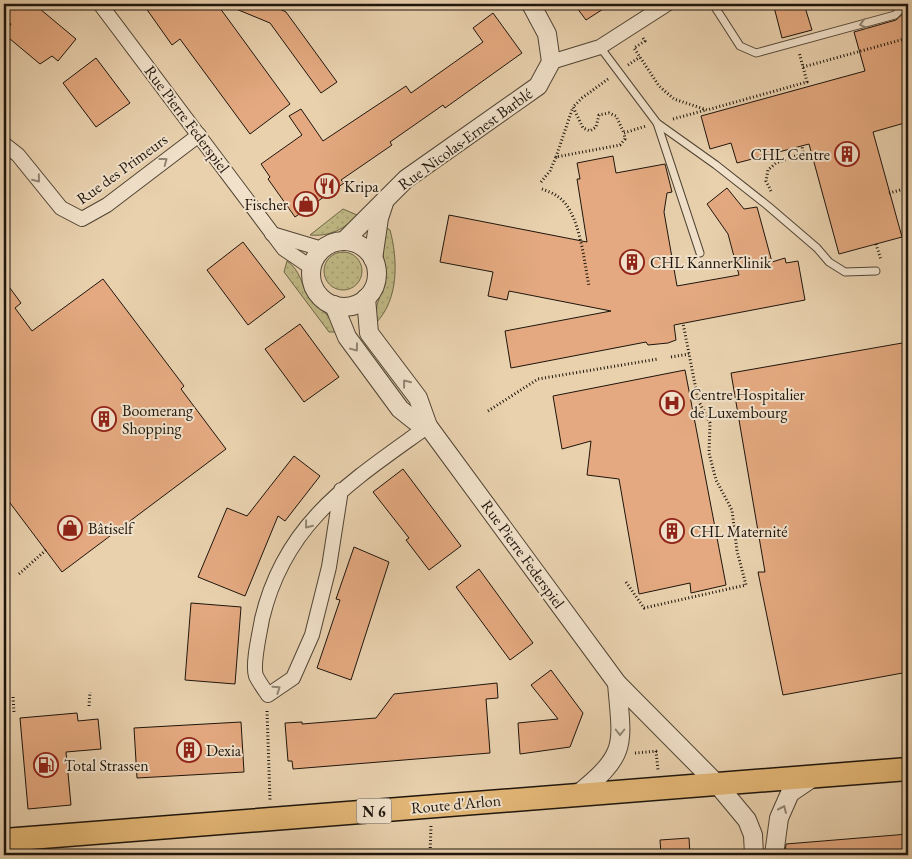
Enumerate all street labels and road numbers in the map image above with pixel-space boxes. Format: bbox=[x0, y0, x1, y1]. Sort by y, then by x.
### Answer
street label: Rue Pierre Federspiel bbox=[140, 61, 234, 177]
street label: Rue Nicolas-Ernest Barblé bbox=[394, 83, 536, 195]
street label: Rue des Primeurs bbox=[72, 129, 172, 209]
street label: Rue Pierre Federspiel bbox=[476, 496, 570, 613]
street label: Route d'Arlon bbox=[410, 790, 502, 818]
road number: N 6 bbox=[356, 798, 392, 824]

